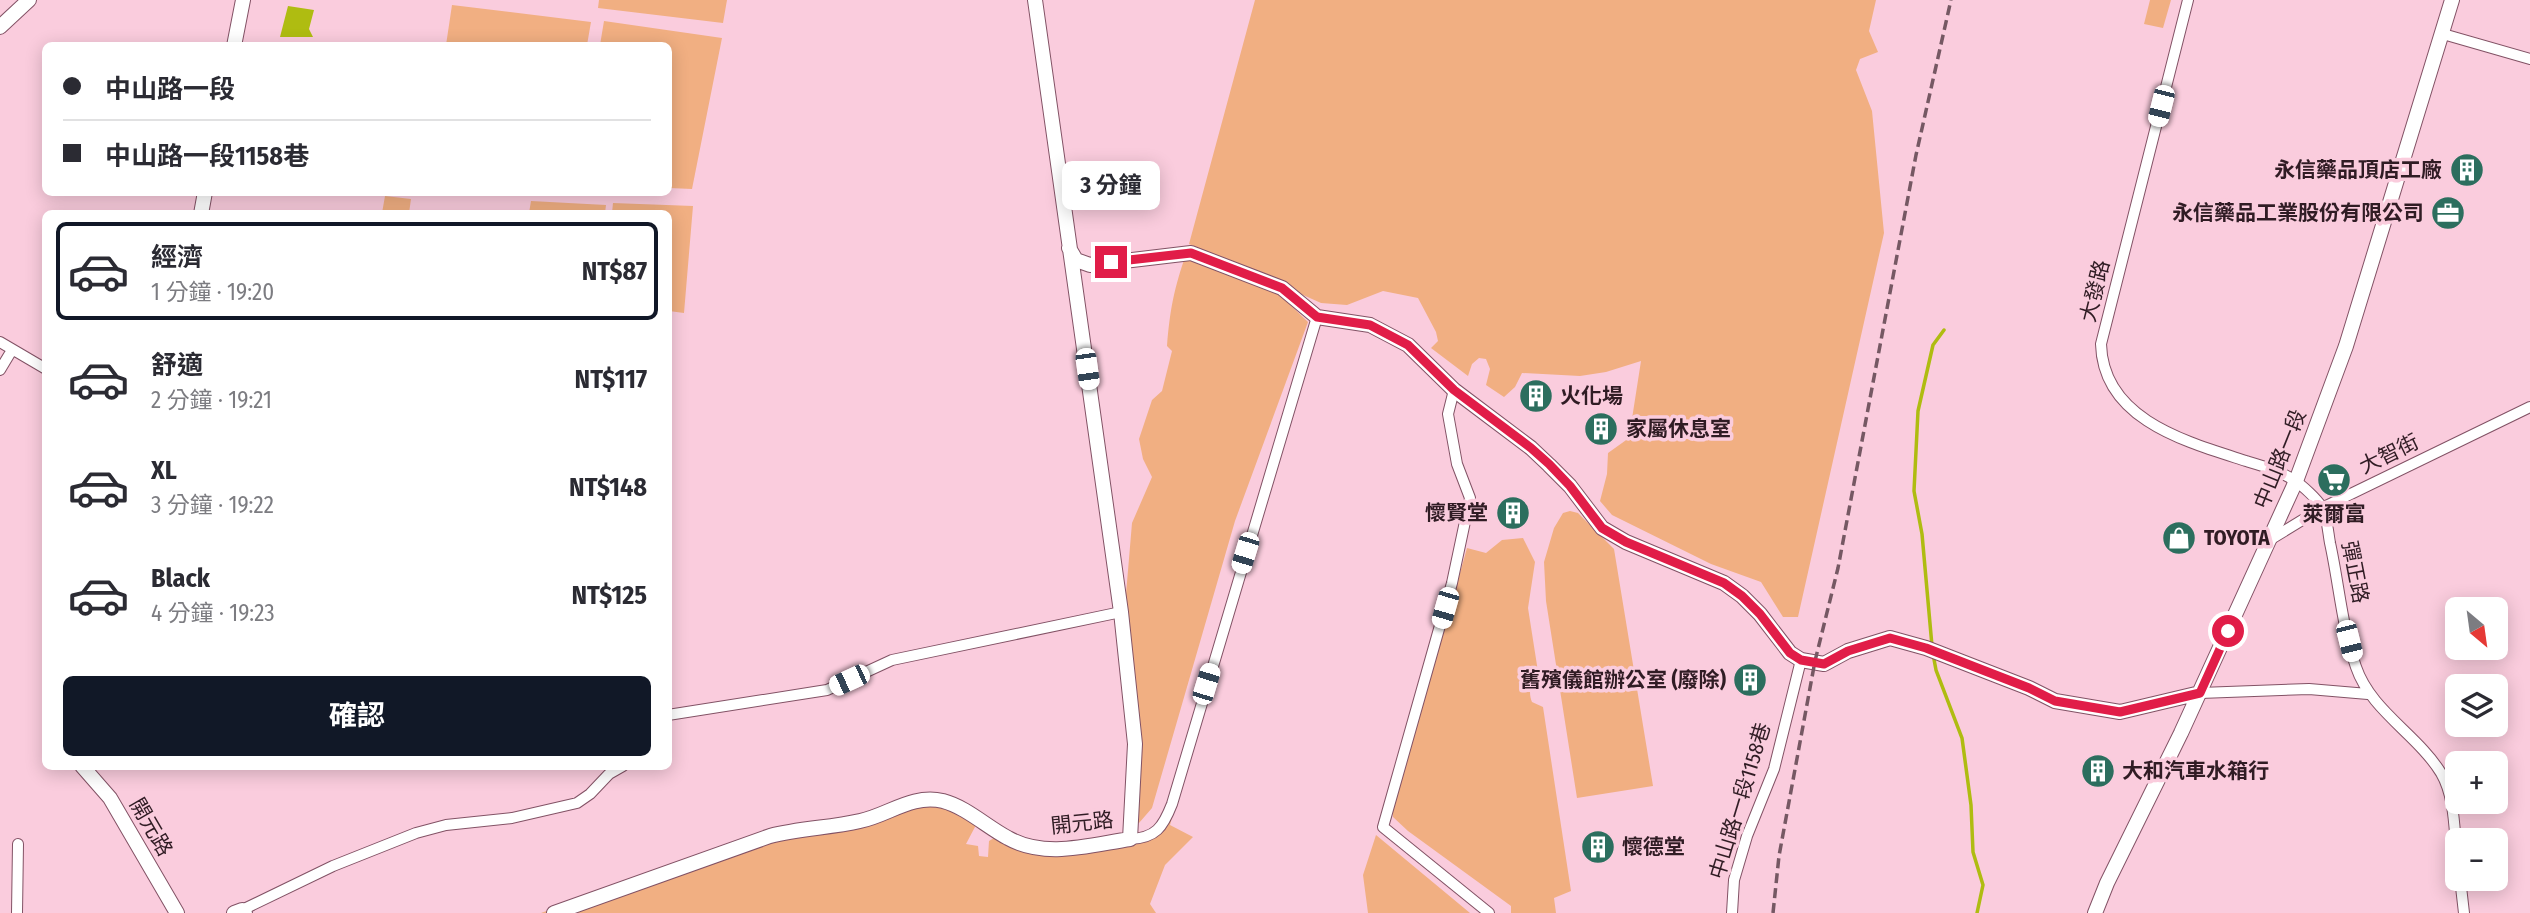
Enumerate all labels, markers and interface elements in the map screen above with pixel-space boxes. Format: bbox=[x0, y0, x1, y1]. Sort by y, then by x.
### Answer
text: 中山路一段 bbox=[105, 74, 235, 105]
car bbox=[2146, 83, 2177, 129]
text: 中山路一段1158巷 bbox=[105, 141, 309, 172]
building icon: 永信藥品頂店工廠 bbox=[2448, 151, 2486, 189]
place label: 永信藥品頂店工廠 bbox=[2274, 157, 2442, 183]
callout: 3 分鐘 bbox=[1062, 160, 1160, 210]
text: 3 分鐘 bbox=[1080, 171, 1142, 199]
office icon: 永信藥品工業股份有限公司 bbox=[2429, 194, 2467, 232]
place label: 永信藥品工業股份有限公司 bbox=[2172, 200, 2424, 226]
icon: car bbox=[67, 240, 130, 303]
text: 經濟 bbox=[151, 242, 203, 273]
route end bbox=[1095, 246, 1127, 278]
text: NT$87 bbox=[582, 256, 647, 287]
street label: 大發路 bbox=[2075, 257, 2115, 325]
text: 1 分鐘 · 19:20 bbox=[151, 278, 274, 306]
car bbox=[1074, 347, 1101, 391]
icon: car bbox=[67, 348, 130, 411]
text: 舒適 bbox=[151, 350, 203, 381]
text: NT$117 bbox=[575, 364, 647, 395]
building icon: 火化場 bbox=[1517, 377, 1555, 415]
place label: 火化場 bbox=[1560, 383, 1623, 409]
text: 2 分鐘 · 19:21 bbox=[151, 386, 272, 414]
street label: 中山路一段 bbox=[2248, 405, 2312, 513]
building icon: 家屬休息室 bbox=[1582, 410, 1620, 448]
place label: 家屬休息室 bbox=[1626, 416, 1731, 442]
street label: 大智街 bbox=[2355, 429, 2423, 479]
text: XL bbox=[151, 455, 177, 486]
icon: car bbox=[67, 456, 130, 519]
supermarket icon: 萊爾富 bbox=[2315, 461, 2353, 499]
text: NT$148 bbox=[569, 472, 647, 503]
text: 3 分鐘 · 19:22 bbox=[151, 491, 274, 519]
building icon: 懷賢堂 bbox=[1494, 494, 1532, 532]
place label: 懷賢堂 bbox=[1425, 500, 1488, 526]
place label: 萊爾富 bbox=[2303, 501, 2366, 527]
shop icon: TOYOTA bbox=[2160, 519, 2198, 557]
place label: TOYOTA bbox=[2204, 525, 2270, 551]
car bbox=[1229, 530, 1262, 576]
street label: 彈正路 bbox=[2336, 539, 2374, 605]
text: Black bbox=[151, 563, 210, 594]
icon: car bbox=[67, 564, 130, 627]
text: NT$125 bbox=[571, 580, 647, 611]
car bbox=[1430, 585, 1461, 631]
north arrow bbox=[2445, 597, 2508, 660]
map controls bbox=[2445, 597, 2508, 891]
text: 4 分鐘 · 19:23 bbox=[151, 599, 275, 627]
route start bbox=[2212, 615, 2244, 647]
car bbox=[2334, 618, 2365, 664]
car bbox=[1190, 661, 1223, 707]
building icon: 舊殯儀館辦公室 (廢除) bbox=[1731, 661, 1769, 699]
car bbox=[826, 662, 873, 698]
place label: 舊殯儀館辦公室 (廢除) bbox=[1520, 667, 1726, 693]
button: layers bbox=[2445, 674, 2508, 737]
button: 確認 bbox=[63, 676, 651, 756]
street label: 中山路一段1158巷 bbox=[1704, 720, 1776, 882]
button: + bbox=[2445, 751, 2508, 814]
building icon: 大和汽車水箱行 bbox=[2079, 752, 2117, 790]
place label: 大和汽車水箱行 bbox=[2122, 758, 2269, 784]
street label: 開元路 bbox=[124, 793, 178, 861]
street label: 開元路 bbox=[1049, 807, 1115, 839]
building icon: 懷德堂 bbox=[1579, 828, 1617, 866]
button: − bbox=[2445, 828, 2508, 891]
place label: 懷德堂 bbox=[1622, 834, 1685, 860]

